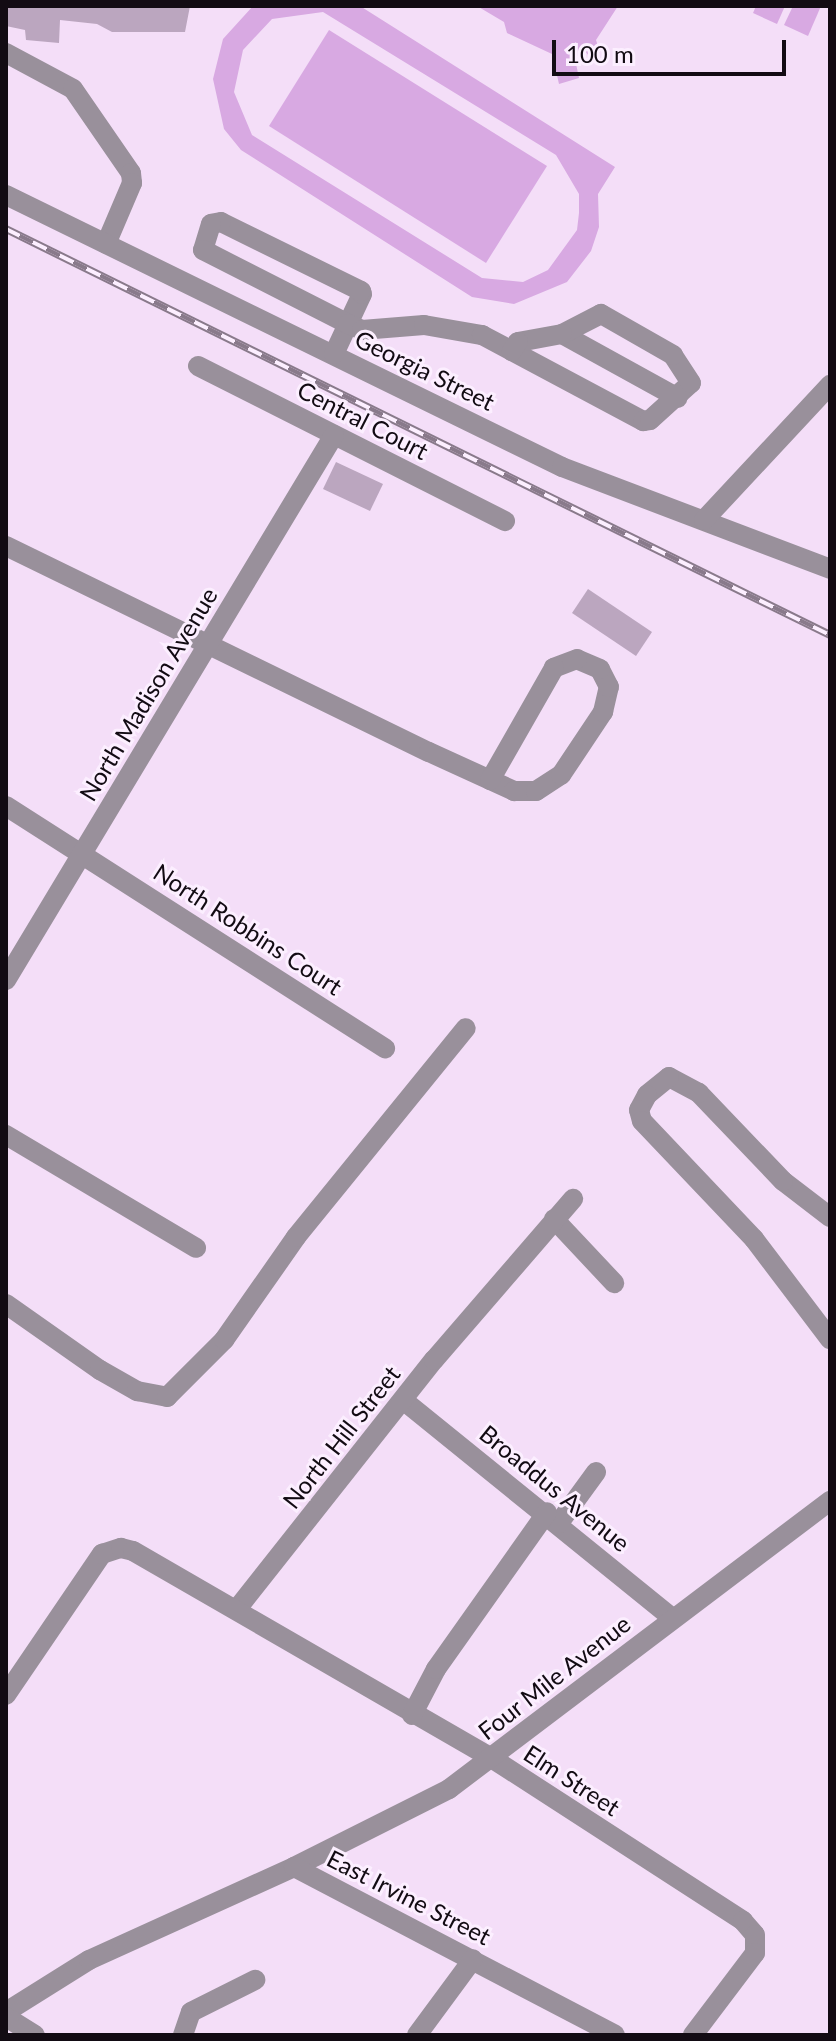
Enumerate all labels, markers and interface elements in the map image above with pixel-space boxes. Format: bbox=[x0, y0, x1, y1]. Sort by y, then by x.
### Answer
scale bar bbox=[556, 24, 790, 74]
text: 100 m bbox=[566, 39, 634, 68]
street label: Georgia Street bbox=[351, 324, 499, 416]
street label: Central Court bbox=[293, 375, 433, 465]
street label: North Madison Avenue bbox=[73, 582, 223, 806]
street label: North Robbins Court bbox=[148, 857, 348, 1001]
street label: North Hill Street bbox=[276, 1360, 406, 1514]
street label: Broaddus Avenue bbox=[474, 1419, 636, 1557]
street label: Four Mile Avenue bbox=[472, 1608, 636, 1746]
street label: Elm Street bbox=[519, 1738, 625, 1822]
street label: East Irvine Street bbox=[322, 1843, 496, 1951]

